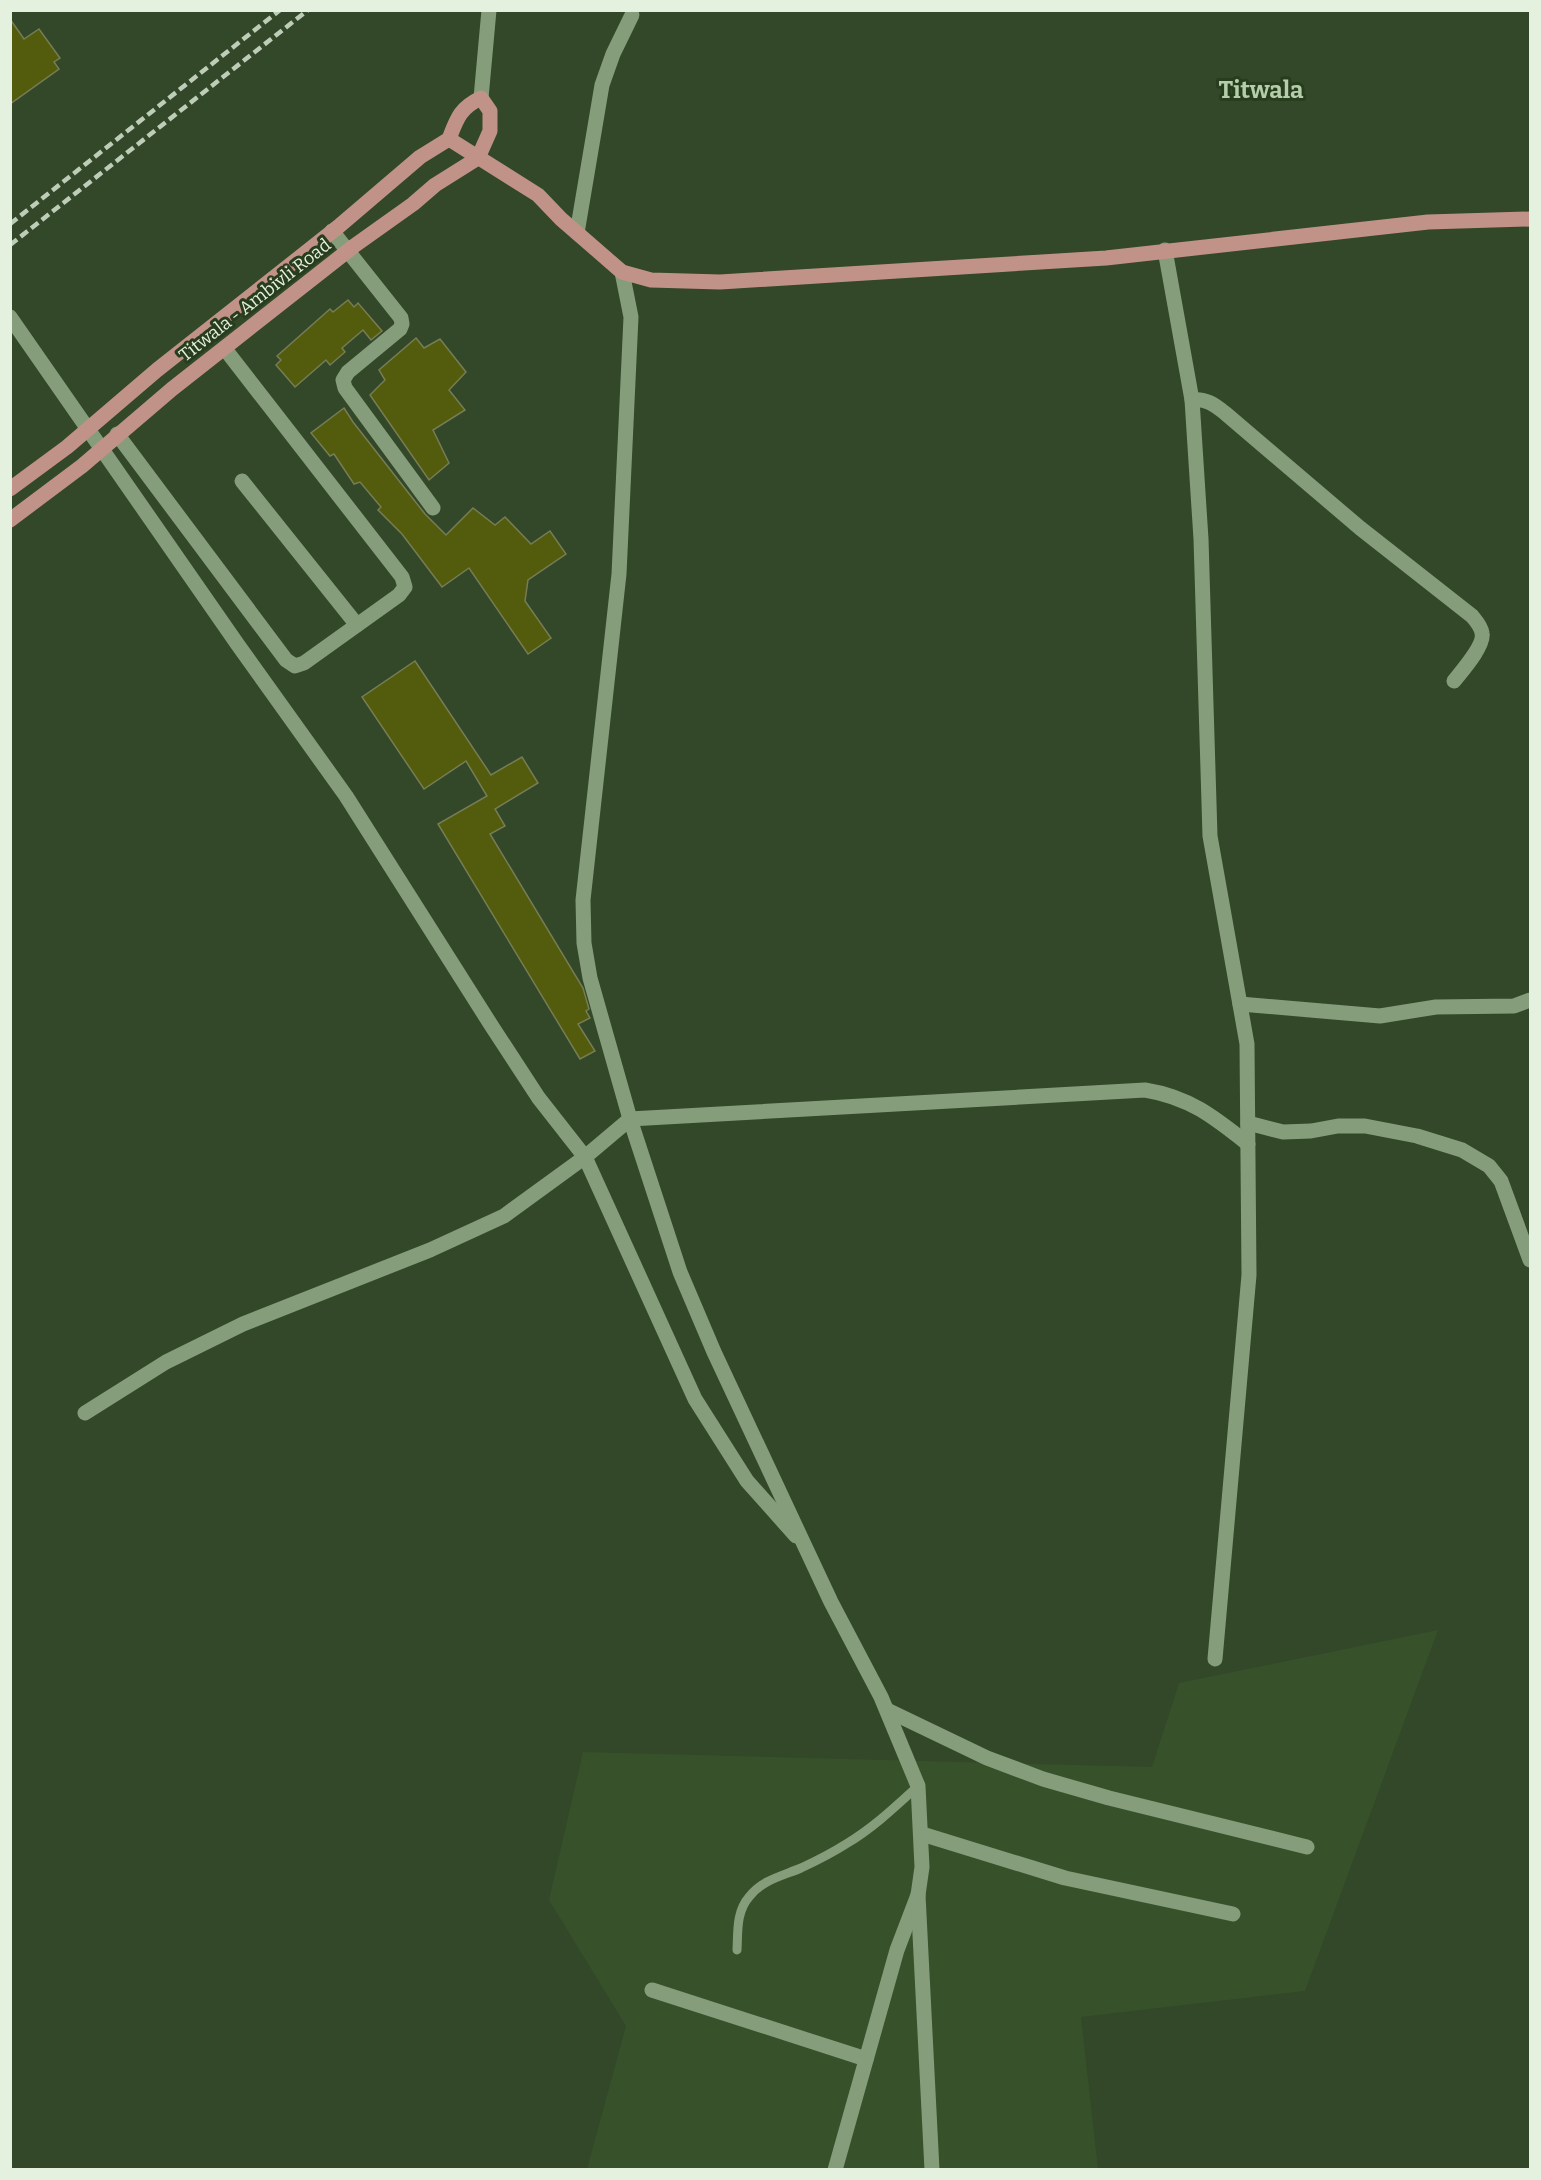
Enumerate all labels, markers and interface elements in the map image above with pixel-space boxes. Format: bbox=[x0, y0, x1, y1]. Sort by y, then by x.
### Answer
district label: Titwala bbox=[1219, 76, 1304, 104]
street label: Titwala - Ambivli Road bbox=[175, 234, 336, 366]

